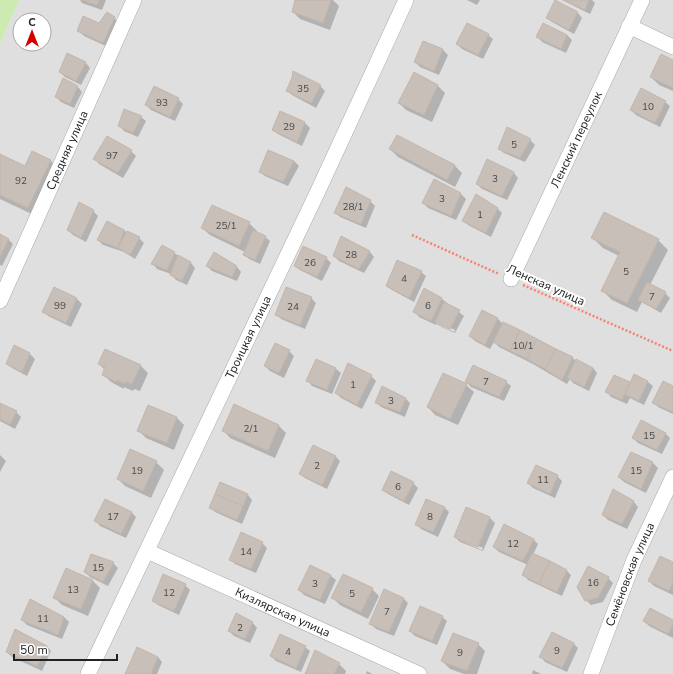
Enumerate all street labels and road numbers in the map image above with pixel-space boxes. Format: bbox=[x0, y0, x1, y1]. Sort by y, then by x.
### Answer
street label: Ленский переулок bbox=[547, 88, 606, 190]
street label: Средняя улица bbox=[42, 108, 92, 193]
street label: Ленская улица bbox=[504, 261, 588, 309]
street label: Троицкая улица bbox=[222, 293, 275, 381]
street label: Семёновская улица bbox=[602, 520, 659, 629]
street label: Кизлярская улица bbox=[233, 584, 333, 641]

